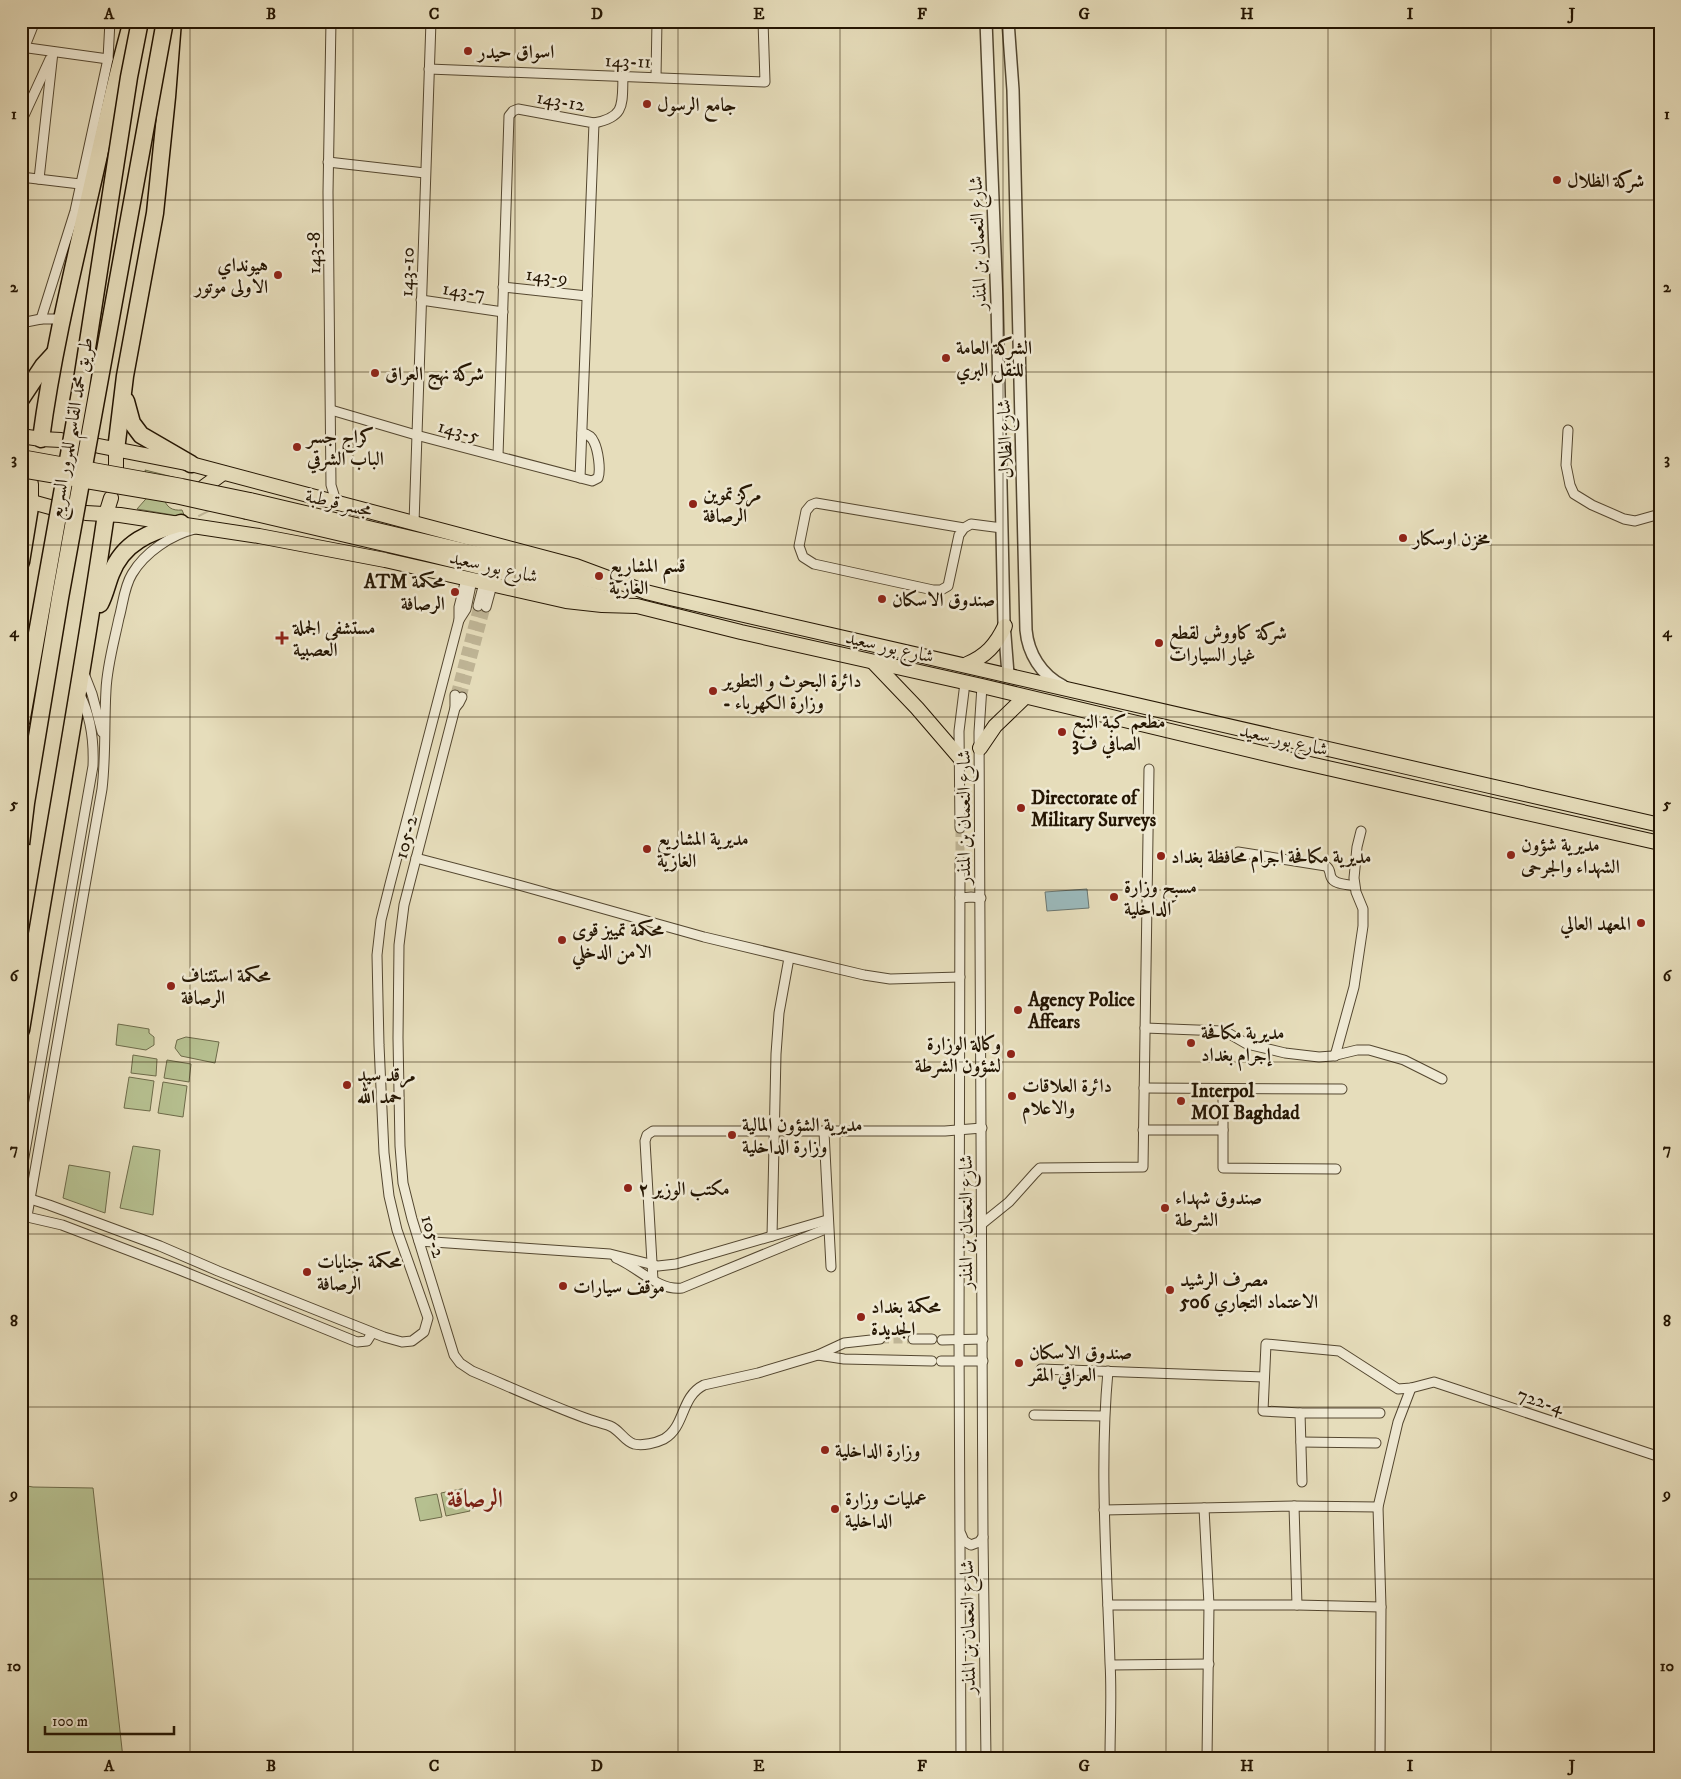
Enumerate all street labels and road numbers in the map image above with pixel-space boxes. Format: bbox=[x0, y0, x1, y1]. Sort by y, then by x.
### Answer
street label: 143-11 bbox=[604, 49, 652, 74]
street label: 143-12 bbox=[535, 86, 588, 117]
street label: شارع النعمان بن المنذر bbox=[965, 175, 995, 313]
street label: 143-8 bbox=[303, 232, 326, 274]
street label: 143-10 bbox=[395, 247, 420, 297]
street label: 143-9 bbox=[525, 263, 569, 290]
street label: 143-7 bbox=[441, 277, 487, 306]
street label: طريق محمد القاسم للمرور السريع bbox=[44, 335, 106, 522]
street label: شارع الظلال bbox=[993, 399, 1021, 479]
street label: 143-5 bbox=[435, 415, 482, 448]
street label: مجسر قرطبة bbox=[303, 485, 375, 522]
street label: شارع بور سعيد bbox=[446, 546, 540, 592]
street label: شارع بور سعيد bbox=[842, 626, 936, 672]
street label: شارع بور سعيد bbox=[1236, 719, 1330, 765]
street label: شارع النعمان بن المنذر bbox=[953, 750, 979, 886]
street label: 105-2 bbox=[390, 813, 423, 861]
street label: شارع النعمان بن المنذر bbox=[955, 1155, 981, 1291]
street label: 105-2 bbox=[415, 1212, 450, 1261]
street label: 722-4 bbox=[1514, 1383, 1568, 1420]
street label: شارع النعمان بن المنذر bbox=[956, 1559, 984, 1696]

